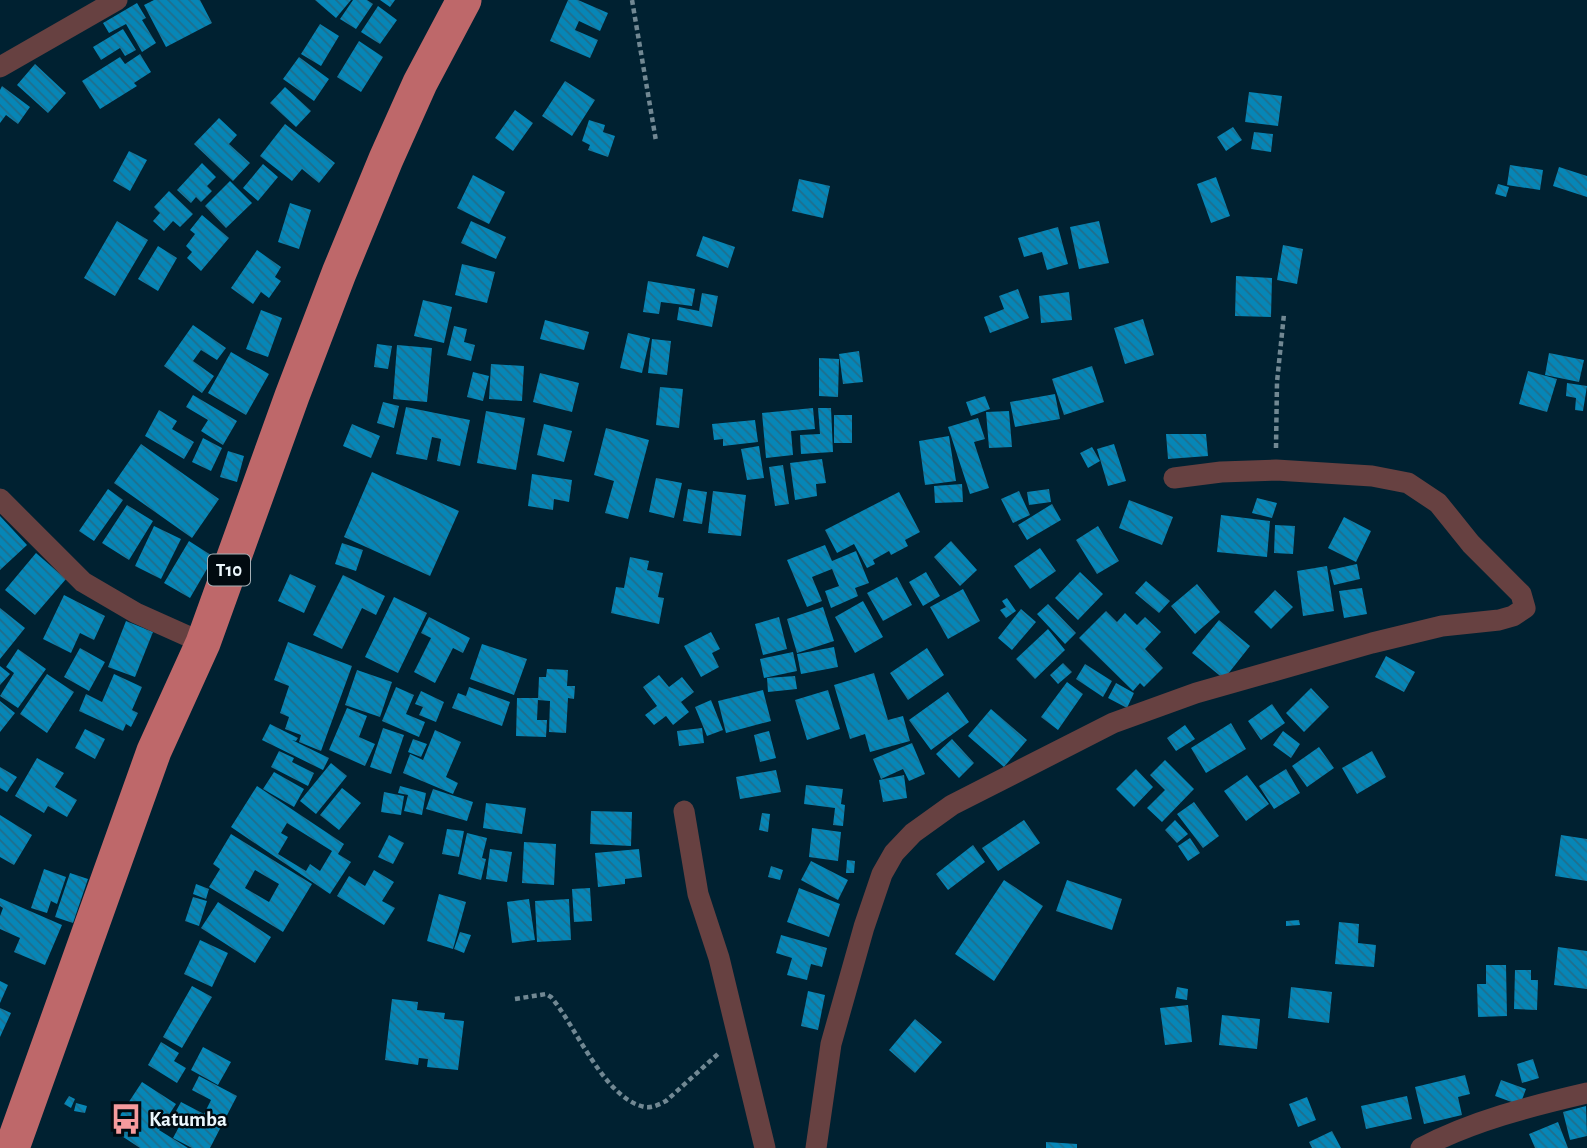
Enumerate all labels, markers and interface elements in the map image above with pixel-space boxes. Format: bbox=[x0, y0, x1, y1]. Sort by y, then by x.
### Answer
road number: T10 bbox=[208, 554, 250, 586]
bus stop icon: Katumba bbox=[109, 1102, 143, 1136]
place label: Katumba bbox=[149, 1109, 227, 1130]

